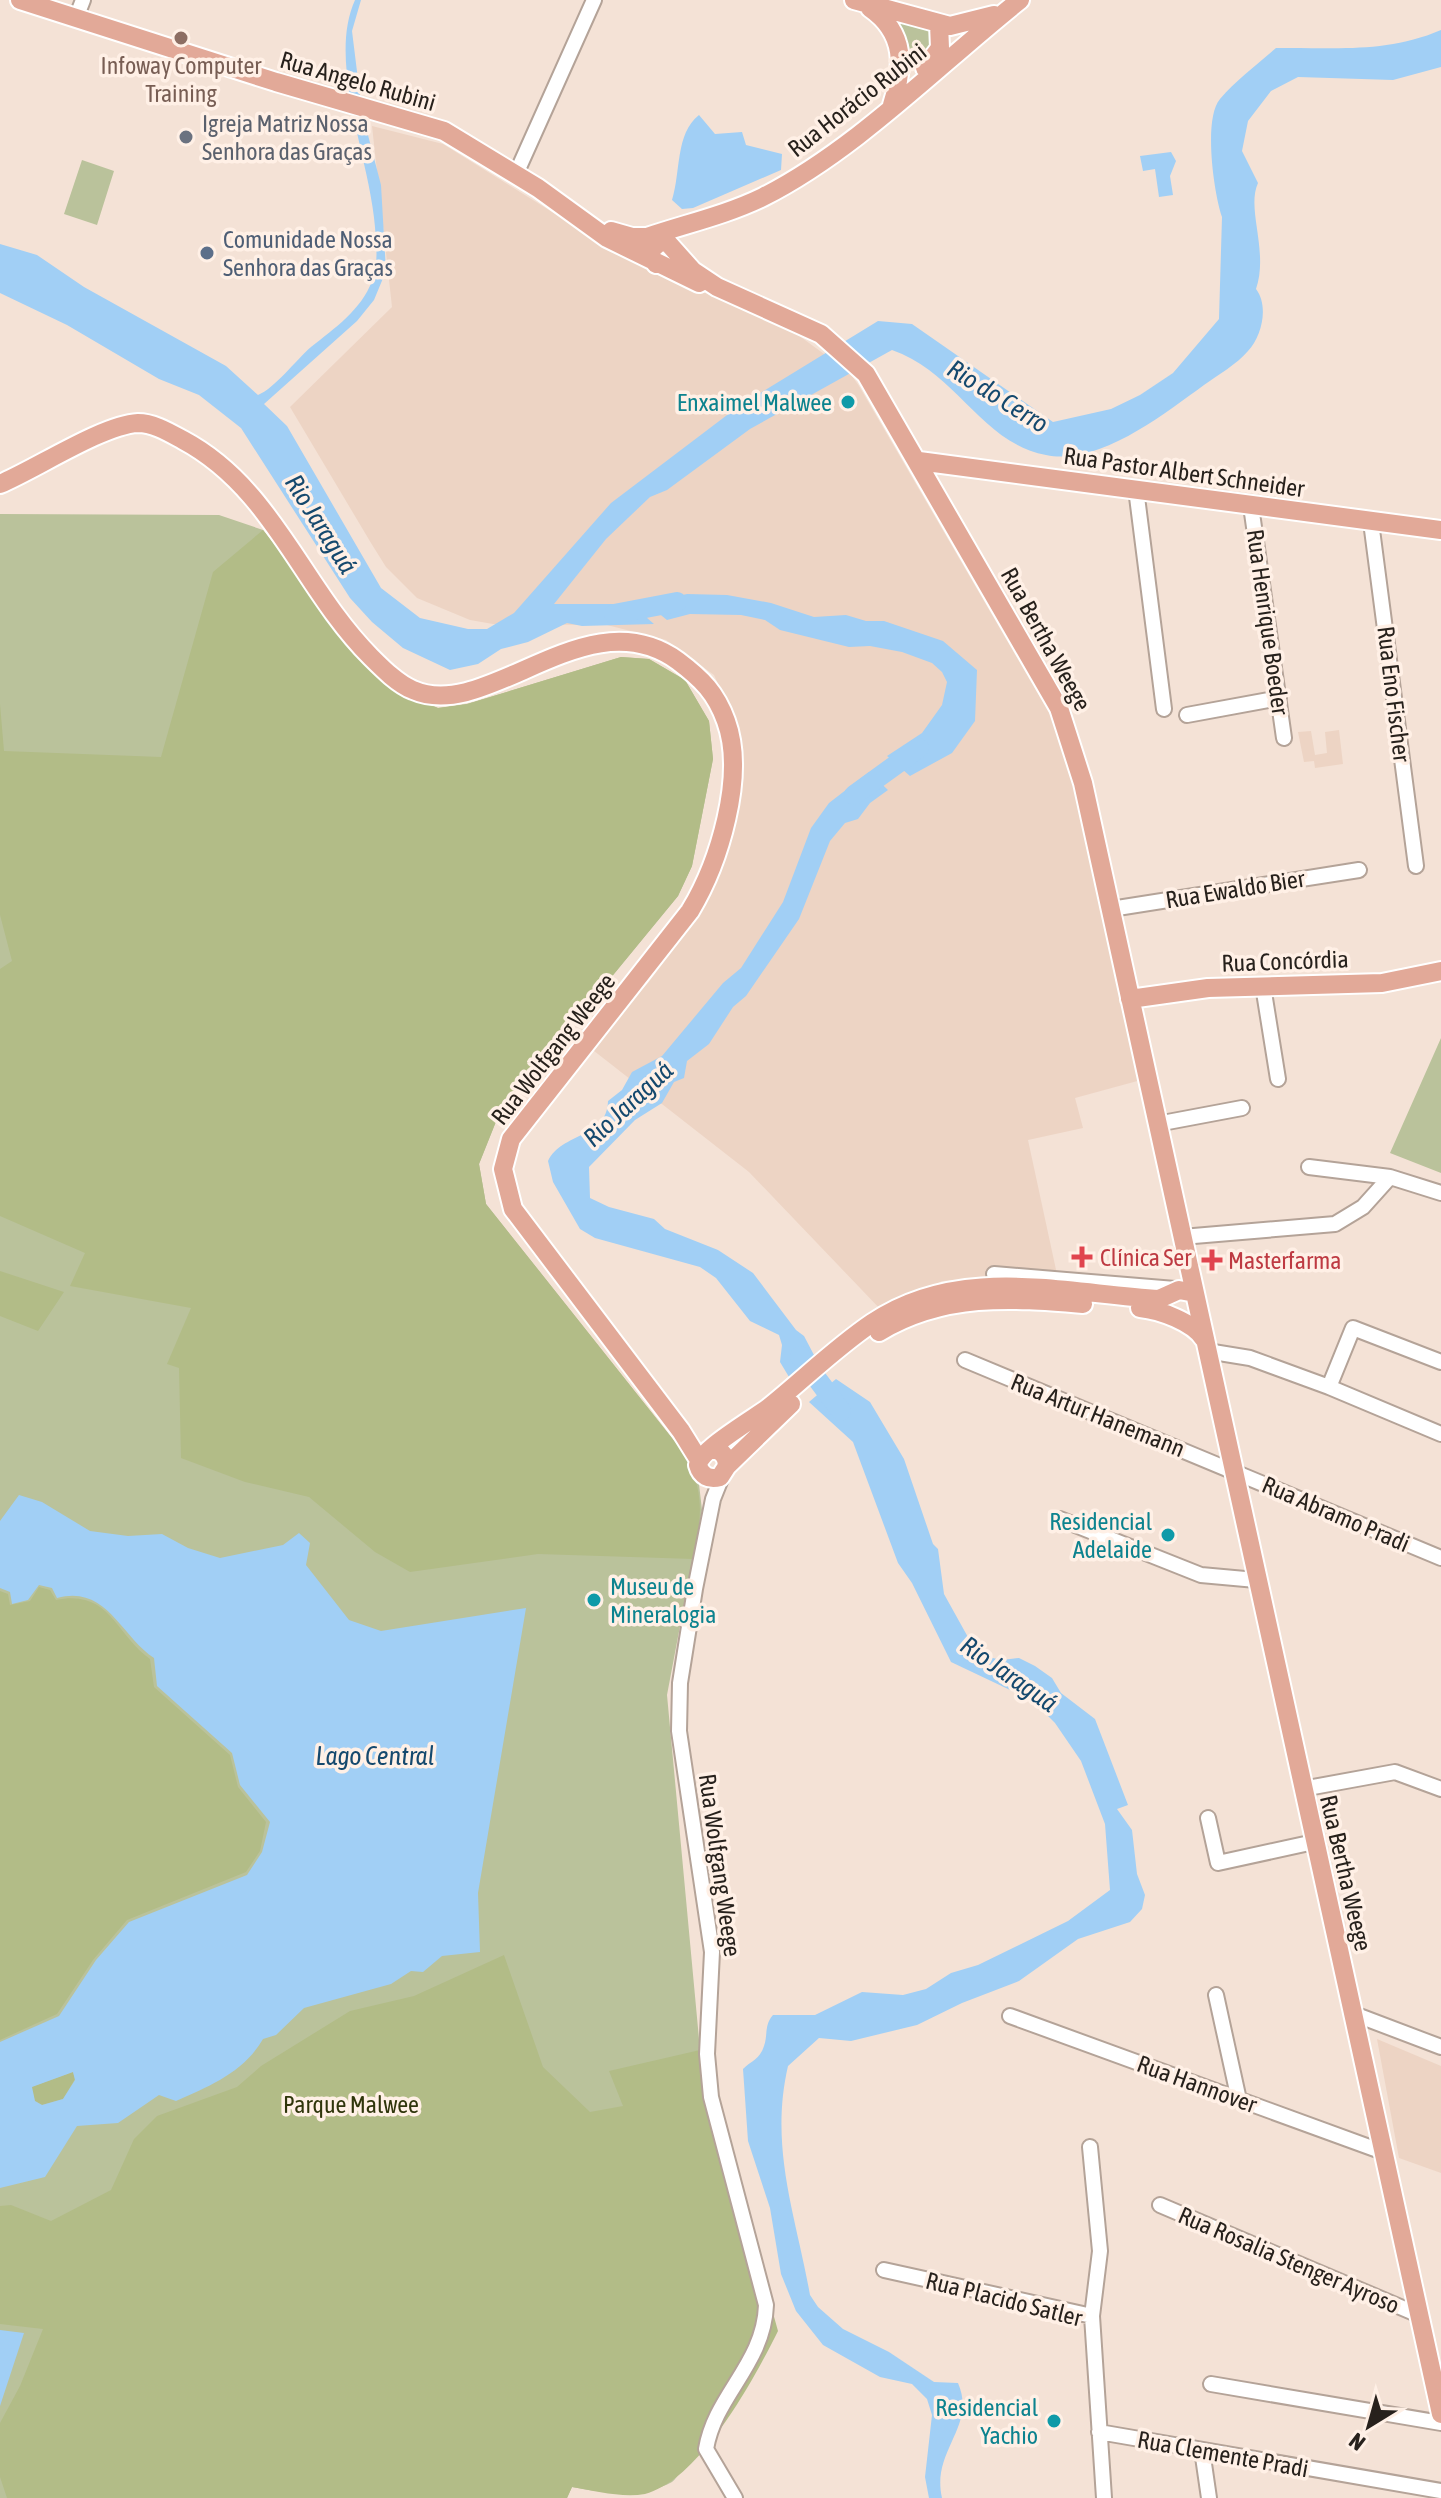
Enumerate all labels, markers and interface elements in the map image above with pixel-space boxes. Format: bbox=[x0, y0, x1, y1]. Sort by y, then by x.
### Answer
marker: Infoway Computer Training bbox=[172, 29, 190, 47]
street label: Rua Horácio Rubini bbox=[783, 38, 931, 162]
street label: Rua Angelo Rubini bbox=[277, 46, 439, 116]
place label: Infoway Computer Training bbox=[101, 52, 262, 107]
place label: Igreja Matriz Nossa Senhora das Graças bbox=[202, 110, 372, 165]
marker: Igreja Matriz Nossa Senhora das Graças bbox=[177, 128, 195, 146]
place label: Comunidade Nossa Senhora das Graças bbox=[223, 226, 393, 281]
marker: Comunidade Nossa Senhora das Graças bbox=[198, 244, 216, 262]
water label: Rio do Cerro bbox=[942, 353, 1054, 439]
place label: Enxaimel Malwee bbox=[677, 389, 832, 416]
marker: Enxaimel Malwee bbox=[839, 393, 857, 411]
street label: Rua Pastor Albert Schneider bbox=[1062, 442, 1307, 502]
water label: Rio Jaraguá bbox=[279, 469, 363, 579]
street label: Rua Henrique Boeder bbox=[1242, 528, 1295, 717]
street label: Rua Bertha Weege bbox=[996, 563, 1096, 715]
street label: Rua Eno Fischer bbox=[1372, 625, 1416, 764]
street label: Rua Ewaldo Bier bbox=[1164, 865, 1307, 913]
street label: Rua Concórdia bbox=[1221, 945, 1349, 977]
street label: Rua Wolfgang Weege bbox=[486, 968, 620, 1130]
water label: Rio Jaraguá bbox=[577, 1055, 679, 1153]
place label: Clínica Ser bbox=[1100, 1244, 1192, 1271]
marker: Clínica Ser bbox=[1071, 1246, 1093, 1268]
place label: Masterfarma bbox=[1228, 1247, 1341, 1274]
marker: Masterfarma bbox=[1203, 1251, 1221, 1269]
street label: Rua Artur Hanemann bbox=[1007, 1368, 1189, 1462]
street label: Rua Abramo Pradi bbox=[1258, 1471, 1414, 1557]
place label: Residencial Adelaide bbox=[1049, 1508, 1153, 1563]
marker: Residencial Adelaide bbox=[1159, 1526, 1177, 1544]
place label: Museu de Mineralogia bbox=[610, 1573, 716, 1628]
marker: Museu de Mineralogia bbox=[585, 1591, 603, 1609]
water label: Rio Jaraguá bbox=[955, 1630, 1063, 1718]
water label: Lago Central bbox=[315, 1741, 435, 1771]
street label: Rua Wolfgang Weege bbox=[694, 1772, 746, 1958]
street label: Rua Bertha Weege bbox=[1315, 1792, 1377, 1954]
street label: Rua Hannover bbox=[1134, 2050, 1261, 2118]
park label: Parque Malwee bbox=[283, 2091, 419, 2118]
street label: Rua Rosalia Stenger Ayroso bbox=[1174, 2201, 1404, 2319]
street label: Rua Placido Satler bbox=[923, 2267, 1086, 2332]
north arrow bbox=[1329, 2386, 1409, 2466]
place label: Residencial Yachio bbox=[935, 2394, 1039, 2449]
marker: Residencial Yachio bbox=[1045, 2412, 1063, 2430]
street label: Rua Clemente Pradi bbox=[1135, 2426, 1311, 2482]
text: N bbox=[1344, 2428, 1370, 2456]

